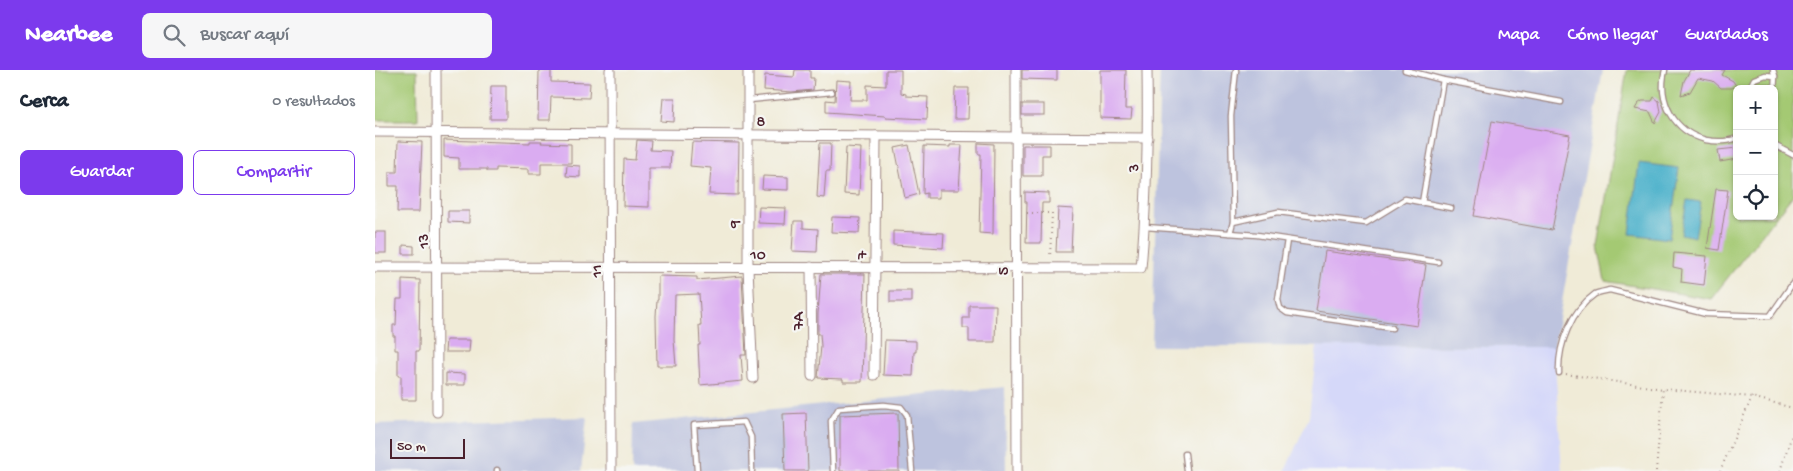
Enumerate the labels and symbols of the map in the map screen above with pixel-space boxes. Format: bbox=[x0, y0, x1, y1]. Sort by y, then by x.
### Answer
street label: 8 bbox=[757, 114, 766, 133]
street label: 3 bbox=[1126, 164, 1145, 174]
street label: 9 bbox=[727, 220, 746, 229]
street label: 13 bbox=[416, 234, 435, 249]
street label: 10 bbox=[749, 247, 766, 266]
street label: 7 bbox=[854, 250, 873, 260]
street label: 11 bbox=[589, 265, 608, 278]
street label: 5 bbox=[996, 267, 1015, 275]
street label: 7A bbox=[791, 311, 810, 331]
scale bar bbox=[390, 436, 465, 459]

